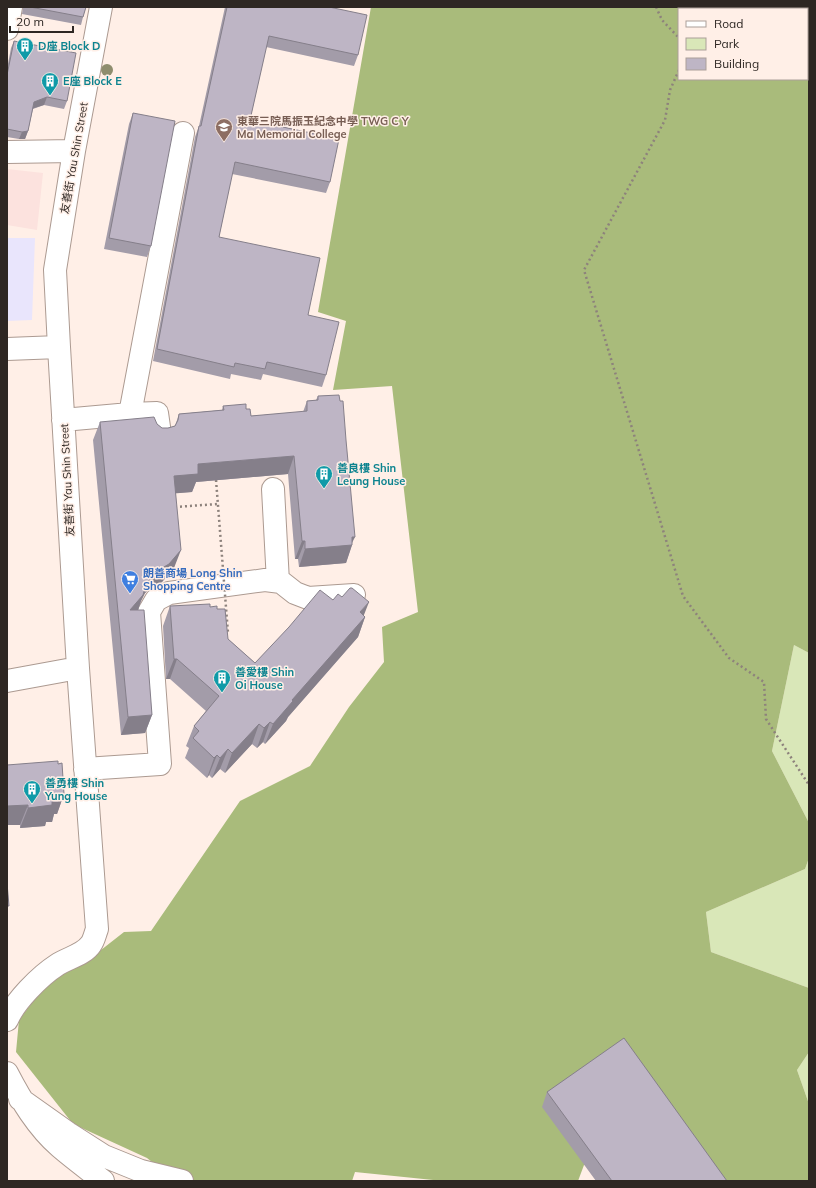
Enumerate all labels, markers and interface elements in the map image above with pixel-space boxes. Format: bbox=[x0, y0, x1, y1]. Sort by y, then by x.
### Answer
scale bar bbox=[10, 8, 73, 34]
legend bbox=[678, 8, 808, 80]
text: 20 m bbox=[16, 14, 44, 29]
text: Road bbox=[714, 16, 743, 31]
building icon: D座 Block D bbox=[15, 36, 35, 61]
text: Park bbox=[714, 36, 740, 51]
place label: D座 Block D bbox=[38, 39, 100, 53]
text: Building bbox=[714, 56, 759, 71]
building icon: E座 Block E bbox=[40, 71, 60, 96]
place label: E座 Block E bbox=[63, 74, 122, 88]
street label: 友善街 Yau Shin Street bbox=[57, 101, 91, 215]
place label: 東華三院馬振玉紀念中學 TWG C Y Ma Memorial College bbox=[237, 114, 410, 141]
school or university icon: 東華三院馬振玉紀念中學 TWG C Y Ma Memorial College bbox=[214, 117, 234, 142]
street label: 友善街 Yau Shin Street bbox=[57, 423, 77, 537]
place label: 善良樓 Shin Leung House bbox=[337, 461, 405, 488]
building icon: 善良樓 Shin Leung House bbox=[314, 464, 334, 489]
place label: 朗善商場 Long Shin Shopping Centre bbox=[143, 566, 242, 593]
supermarket icon: 朗善商場 Long Shin Shopping Centre bbox=[120, 569, 140, 594]
place label: 善愛樓 Shin Oi House bbox=[235, 665, 294, 692]
building icon: 善愛樓 Shin Oi House bbox=[212, 668, 232, 693]
place label: 善勇樓 Shin Yung House bbox=[44, 776, 107, 803]
building icon: 善勇樓 Shin Yung House bbox=[22, 779, 42, 804]

